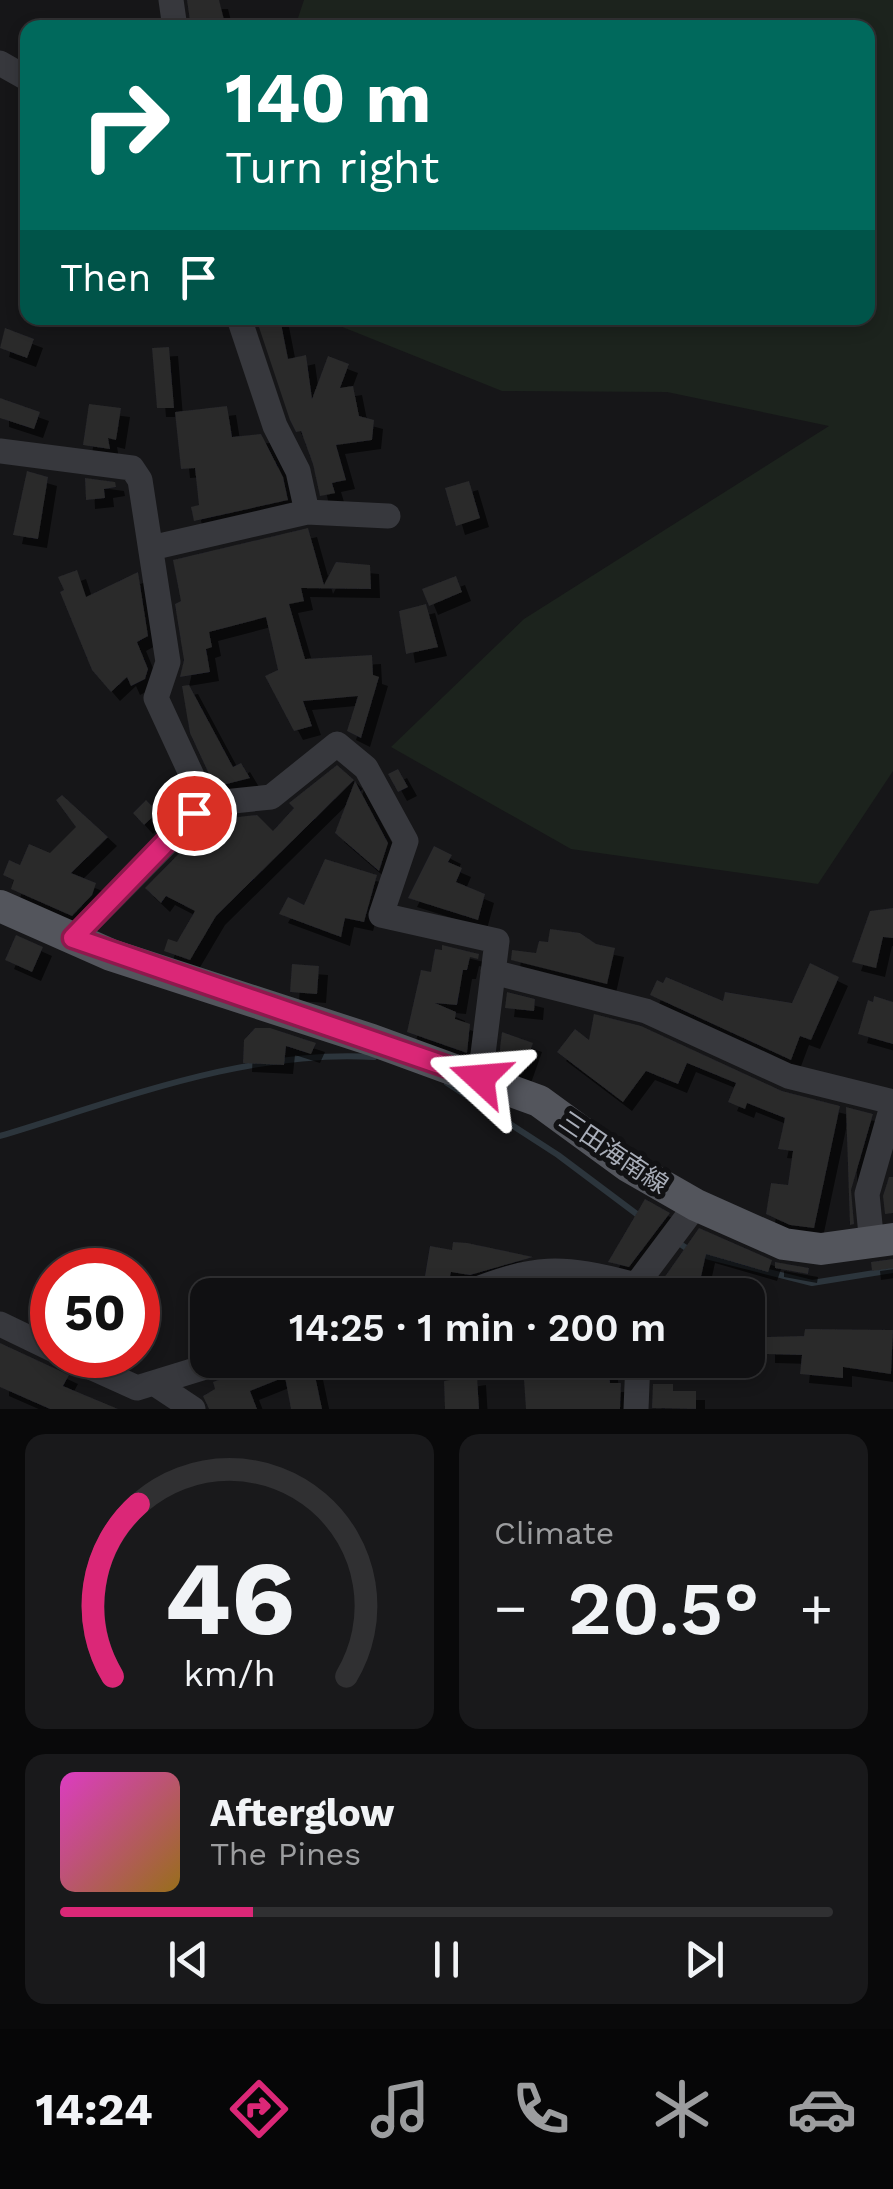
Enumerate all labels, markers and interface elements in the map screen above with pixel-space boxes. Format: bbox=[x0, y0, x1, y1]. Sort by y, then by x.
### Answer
text: 140 m bbox=[225, 57, 431, 139]
icon: right bbox=[60, 60, 190, 190]
text: Turn right bbox=[225, 141, 439, 194]
icon: arrive bbox=[171, 250, 226, 305]
text: Then bbox=[60, 256, 151, 300]
pin bbox=[152, 771, 237, 856]
icon: arrive bbox=[167, 786, 222, 841]
position arrow bbox=[428, 1026, 532, 1130]
street label: 三田海南線 bbox=[554, 1105, 674, 1199]
speed limit sign: 50 bbox=[30, 1248, 160, 1378]
text: 14:25 · 1 min · 200 m bbox=[289, 1306, 666, 1350]
text: Climate bbox=[494, 1514, 614, 1552]
text: 46 bbox=[164, 1537, 295, 1659]
text: 20.5° bbox=[568, 1564, 759, 1652]
text: − bbox=[494, 1576, 527, 1640]
text: + bbox=[800, 1576, 833, 1640]
text: km/h bbox=[183, 1653, 276, 1695]
text: Afterglow bbox=[210, 1791, 395, 1835]
text: The Pines bbox=[210, 1835, 361, 1873]
icon: previous bbox=[161, 1932, 216, 1987]
icon: pause bbox=[419, 1932, 474, 1987]
icon: next bbox=[677, 1932, 732, 1987]
icon: directions bbox=[224, 2074, 294, 2144]
icon: music bbox=[365, 2074, 435, 2144]
icon: phone bbox=[506, 2074, 576, 2144]
icon: climate bbox=[647, 2074, 717, 2144]
icon: car bbox=[787, 2074, 857, 2144]
text: 14:24 bbox=[35, 2083, 153, 2136]

